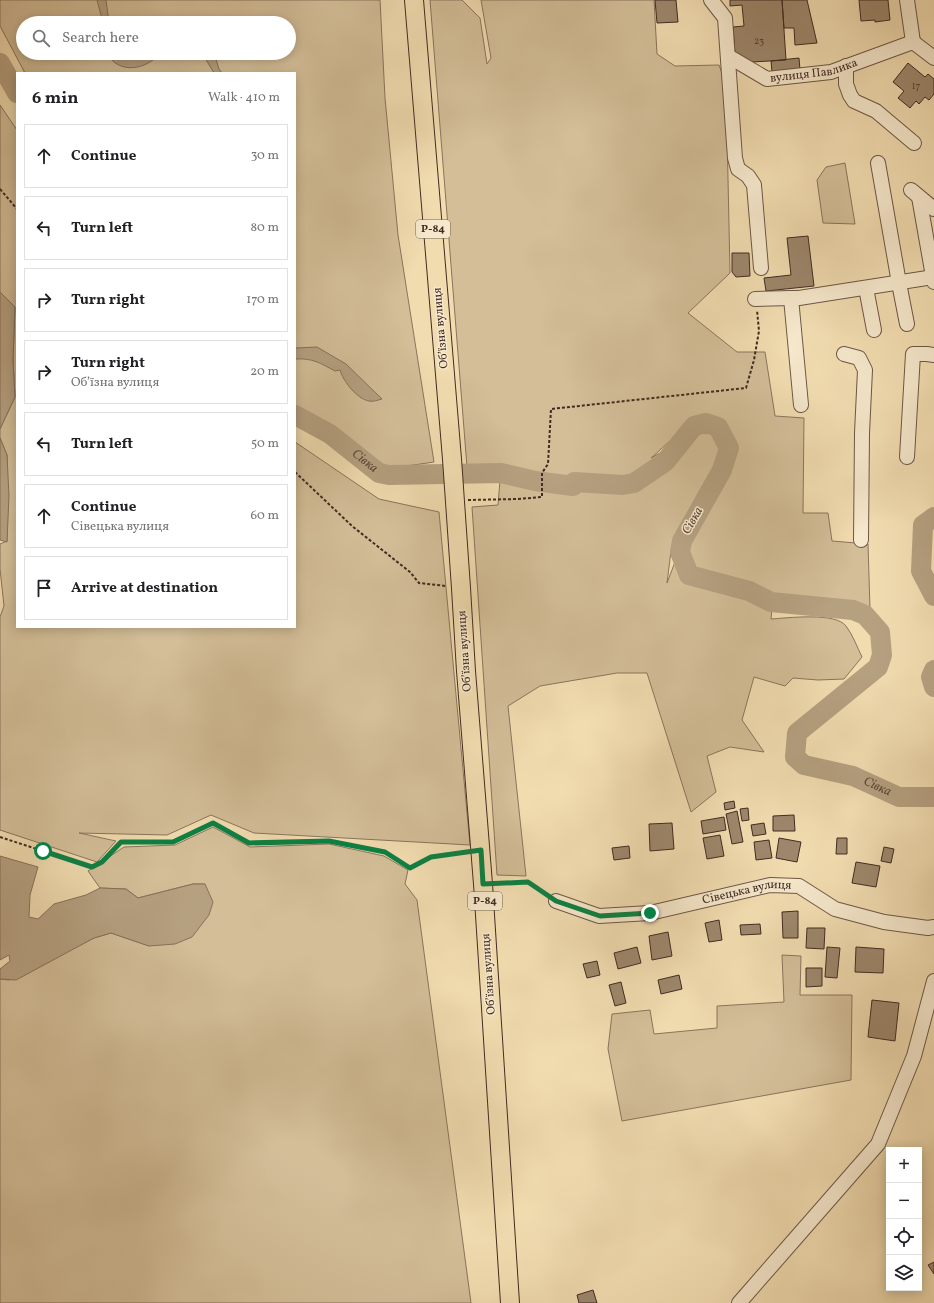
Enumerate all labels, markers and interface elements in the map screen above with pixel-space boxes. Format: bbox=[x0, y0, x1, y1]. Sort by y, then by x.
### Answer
search box bbox=[16, 16, 296, 60]
icon: search bbox=[30, 27, 52, 49]
text: Search here bbox=[62, 28, 139, 49]
house number: 23 bbox=[754, 34, 764, 48]
street label: вулиця Павлика bbox=[769, 55, 860, 87]
house number: 17 bbox=[912, 79, 921, 93]
text: 6 min bbox=[32, 87, 78, 110]
text: Walk · 410 m bbox=[208, 89, 280, 107]
icon: ahead bbox=[33, 145, 55, 167]
text: Continue bbox=[71, 146, 136, 167]
text: 30 m bbox=[251, 147, 279, 165]
icon: left bbox=[33, 217, 55, 239]
text: Turn left bbox=[71, 218, 133, 239]
text: 80 m bbox=[250, 219, 279, 237]
road number: Р-84 bbox=[416, 220, 450, 238]
street label: Обʼїзна вулиця bbox=[429, 287, 453, 369]
icon: right bbox=[33, 289, 55, 311]
text: Turn right bbox=[71, 290, 145, 311]
text: 170 m bbox=[246, 291, 279, 309]
text: Turn right bbox=[71, 353, 145, 374]
icon: right bbox=[33, 361, 55, 383]
text: 20 m bbox=[250, 363, 279, 381]
text: Обʼїзна вулиця bbox=[71, 374, 159, 392]
icon: left bbox=[33, 433, 55, 455]
text: Turn left bbox=[71, 434, 133, 455]
text: 50 m bbox=[251, 435, 279, 453]
water label: Сівка bbox=[348, 445, 381, 478]
text: Continue bbox=[71, 497, 136, 518]
water label: Сівка bbox=[678, 504, 708, 538]
icon: ahead bbox=[33, 505, 55, 527]
text: 60 m bbox=[251, 507, 279, 525]
text: Сівецька вулиця bbox=[71, 518, 169, 536]
icon: arrive bbox=[33, 577, 55, 599]
text: Arrive at destination bbox=[71, 578, 218, 599]
street label: Обʼїзна вулиця bbox=[454, 610, 476, 692]
water label: Сівка bbox=[860, 773, 894, 801]
route start bbox=[34, 842, 52, 860]
street label: Сівецька вулиця bbox=[701, 877, 792, 909]
road number: Р-84 bbox=[468, 892, 502, 910]
route end bbox=[641, 904, 659, 922]
street label: Обʼїзна вулиця bbox=[478, 933, 500, 1015]
map controls bbox=[886, 1147, 922, 1291]
button: + bbox=[886, 1147, 922, 1183]
button: − bbox=[886, 1183, 922, 1219]
button: locate bbox=[886, 1219, 922, 1255]
button: layers bbox=[886, 1255, 922, 1291]

